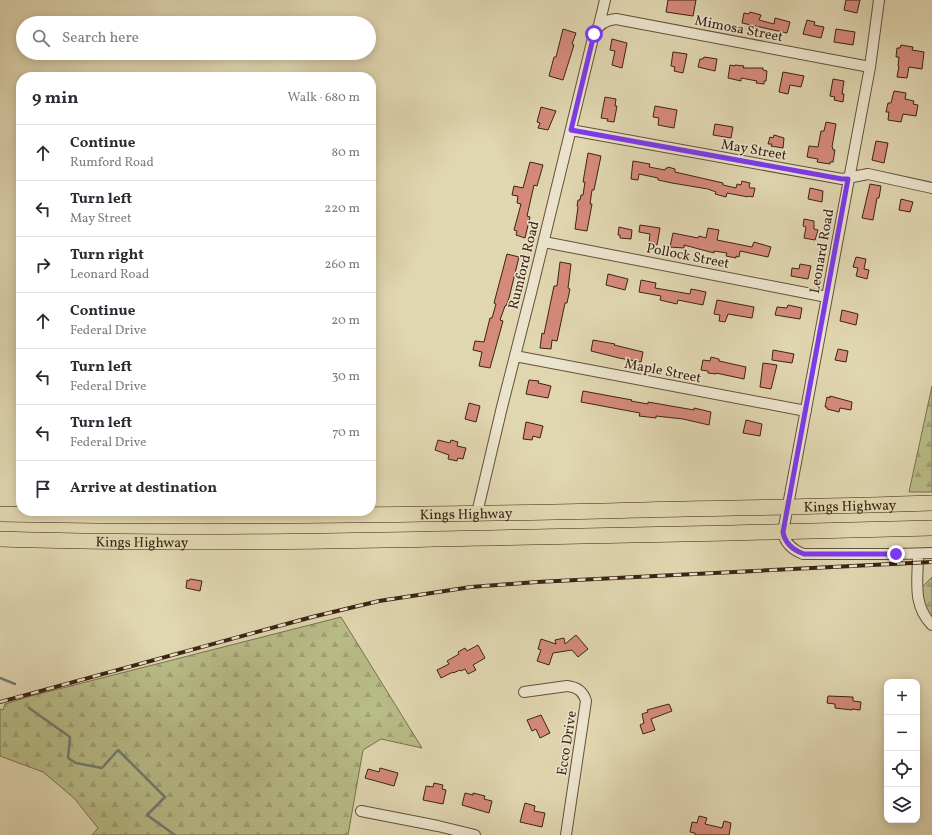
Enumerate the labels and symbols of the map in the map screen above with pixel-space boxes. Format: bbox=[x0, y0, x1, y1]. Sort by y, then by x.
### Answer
street label: Mimosa Street bbox=[693, 12, 785, 47]
route start bbox=[585, 25, 603, 43]
street label: May Street bbox=[719, 135, 788, 166]
street label: Leonard Road bbox=[806, 207, 839, 295]
street label: Rumford Road bbox=[504, 219, 545, 311]
street label: Pollock Street bbox=[645, 239, 731, 274]
street label: Maple Street bbox=[623, 355, 703, 388]
street label: Kings Highway bbox=[803, 496, 897, 518]
street label: Kings Highway bbox=[420, 505, 513, 525]
street label: Kings Highway bbox=[95, 533, 189, 553]
route end bbox=[887, 545, 905, 563]
street label: Ecco Drive bbox=[553, 709, 582, 777]

